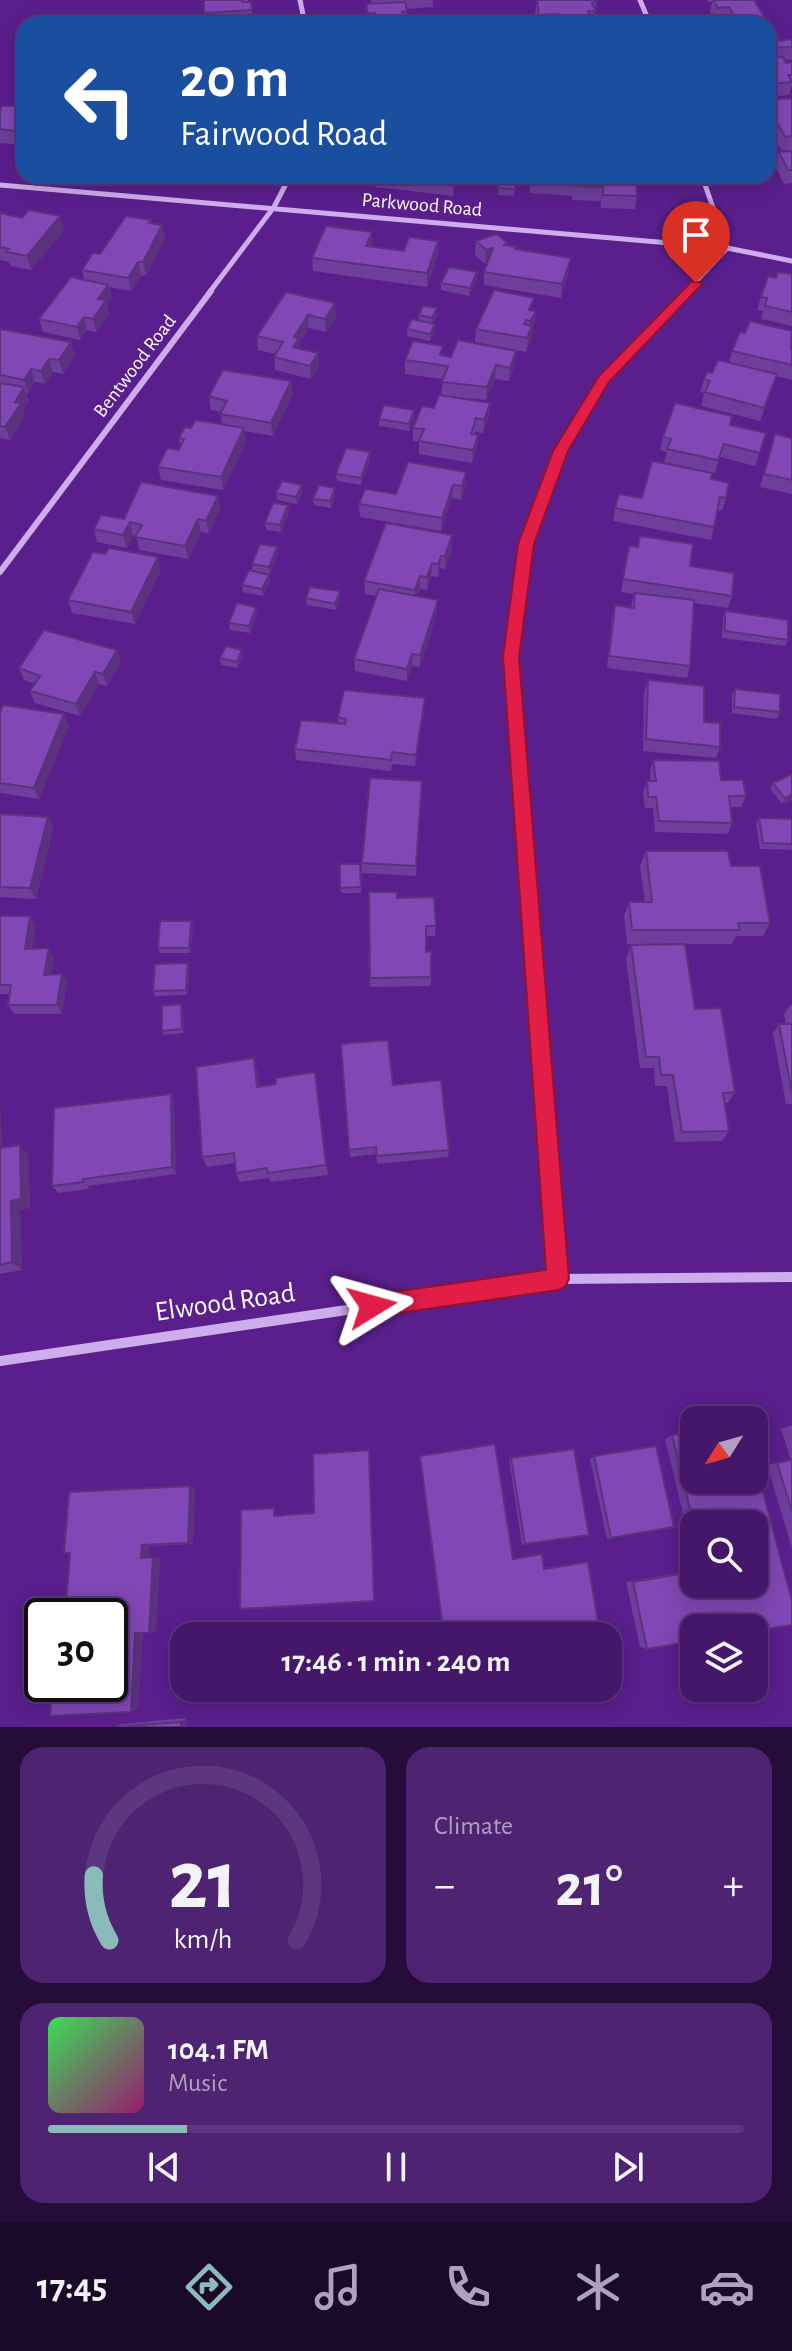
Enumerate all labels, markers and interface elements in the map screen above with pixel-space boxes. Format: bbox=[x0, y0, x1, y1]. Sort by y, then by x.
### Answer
icon: left bbox=[48, 48, 152, 152]
text: 20 m bbox=[180, 51, 289, 107]
text: Fairwood Road bbox=[180, 116, 387, 152]
street label: Parkwood Road bbox=[361, 190, 483, 220]
pin bbox=[662, 201, 730, 283]
icon: arrive bbox=[674, 213, 718, 257]
street label: Bentwood Road bbox=[90, 311, 180, 421]
position arrow bbox=[330, 1264, 414, 1348]
street label: Elwood Road bbox=[153, 1279, 297, 1327]
north arrow bbox=[680, 1406, 768, 1494]
map controls bbox=[680, 1406, 768, 1702]
button: search bbox=[680, 1510, 768, 1598]
speed limit sign: 30 bbox=[24, 1598, 128, 1702]
button: layers bbox=[680, 1614, 768, 1702]
text: 17:46 · 1 min · 240 m bbox=[282, 1647, 510, 1677]
text: Climate bbox=[434, 1813, 513, 1839]
text: 21 bbox=[168, 1840, 238, 1924]
text: 21° bbox=[555, 1857, 623, 1917]
text: − bbox=[434, 1864, 455, 1908]
text: + bbox=[723, 1864, 744, 1908]
text: km/h bbox=[174, 1925, 232, 1954]
text: 104.1 FM bbox=[168, 2035, 269, 2065]
text: Music bbox=[168, 2070, 227, 2096]
icon: previous bbox=[142, 2145, 186, 2189]
icon: pause bbox=[374, 2145, 418, 2189]
icon: next bbox=[606, 2145, 650, 2189]
icon: directions bbox=[181, 2259, 237, 2315]
icon: music bbox=[310, 2259, 366, 2315]
icon: phone bbox=[440, 2259, 496, 2315]
icon: climate bbox=[570, 2259, 626, 2315]
icon: car bbox=[699, 2259, 755, 2315]
text: 17:45 bbox=[37, 2269, 107, 2305]

